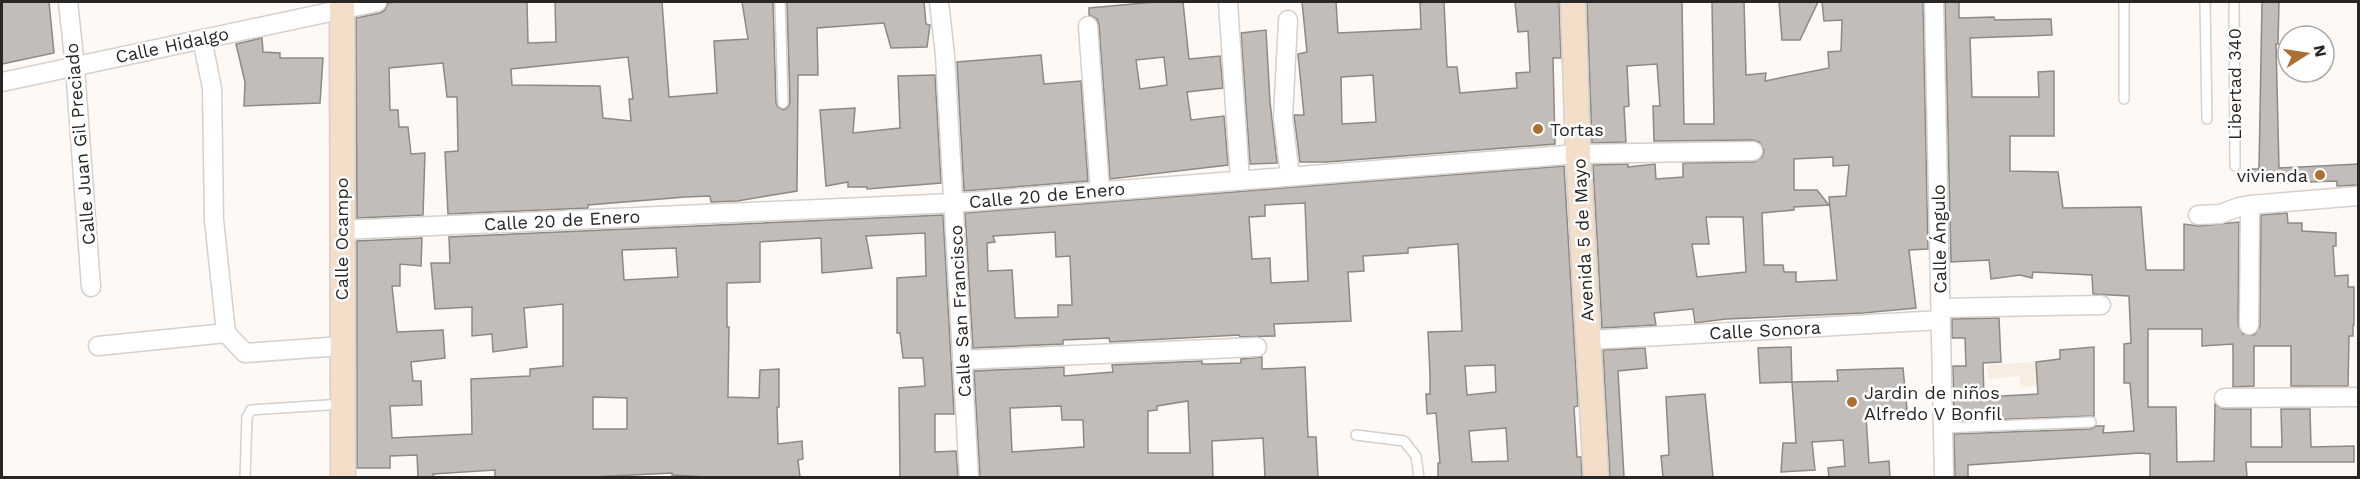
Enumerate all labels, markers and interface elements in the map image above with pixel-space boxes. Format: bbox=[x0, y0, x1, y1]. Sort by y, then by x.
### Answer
street label: Calle Hidalgo bbox=[113, 23, 231, 67]
north arrow bbox=[2276, 24, 2336, 84]
street label: Libertad 340 bbox=[2224, 28, 2245, 140]
street label: Calle Juan Gil Preciado bbox=[61, 42, 99, 246]
text: N bbox=[2310, 43, 2331, 59]
place label: Tortas bbox=[1550, 119, 1604, 140]
marker: Tortas bbox=[1531, 122, 1545, 136]
street label: Avenida 5 de Mayo bbox=[1568, 158, 1598, 322]
place label: vivienda bbox=[2237, 165, 2308, 186]
marker: vivienda bbox=[2313, 168, 2327, 182]
street label: Calle Ocampo bbox=[331, 177, 352, 301]
street label: Calle 20 de Enero bbox=[968, 178, 1126, 212]
street label: Calle Ángulo bbox=[1928, 184, 1950, 294]
street label: Calle 20 de Enero bbox=[483, 205, 641, 235]
street label: Calle San Francisco bbox=[945, 224, 975, 398]
street label: Calle Sonora bbox=[1709, 317, 1821, 343]
place label: Jardin de niños Alfredo V Bonfil bbox=[1864, 382, 2002, 424]
marker: Jardin de niños Alfredo V Bonfil bbox=[1845, 395, 1859, 409]

